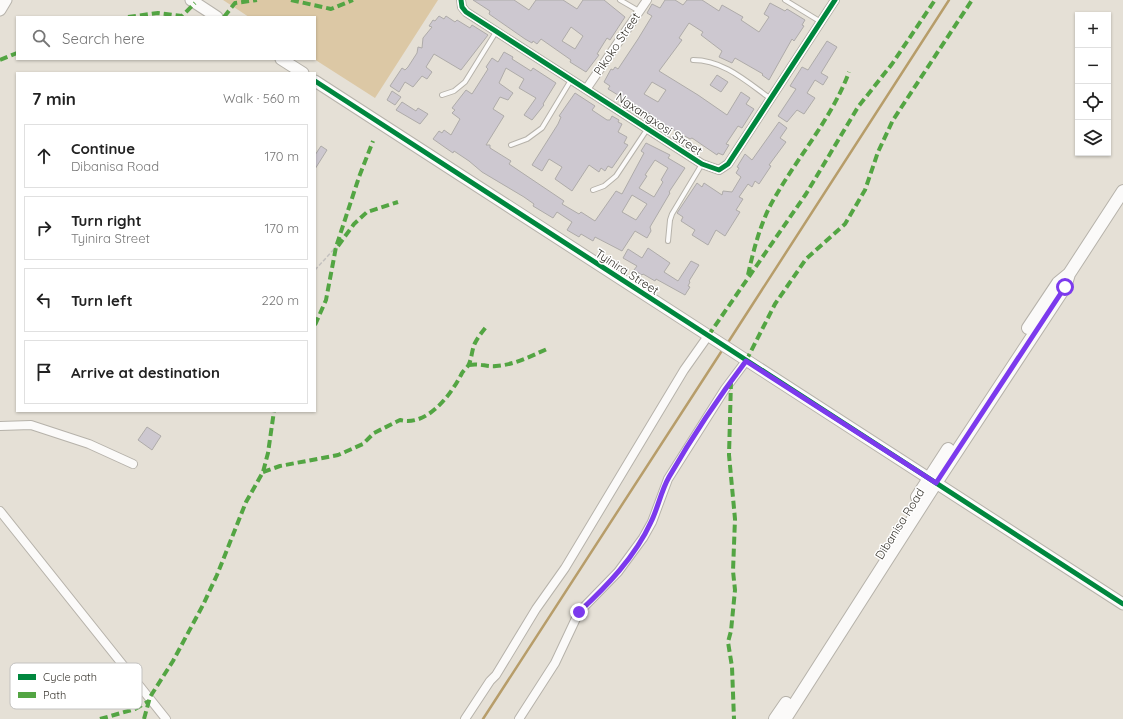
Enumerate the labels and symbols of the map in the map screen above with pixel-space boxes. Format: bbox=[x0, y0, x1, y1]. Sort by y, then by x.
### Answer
street label: Pikoko Street bbox=[590, 9, 643, 78]
street label: Ngxangxosi Street bbox=[613, 89, 705, 158]
street label: Tyinira Street bbox=[593, 245, 662, 298]
route start bbox=[1056, 278, 1074, 296]
street label: Dibanisa Road bbox=[872, 485, 927, 562]
route end bbox=[570, 603, 588, 621]
legend bbox=[10, 663, 142, 709]
text: Cycle path bbox=[43, 670, 97, 684]
text: Path bbox=[43, 688, 66, 702]

